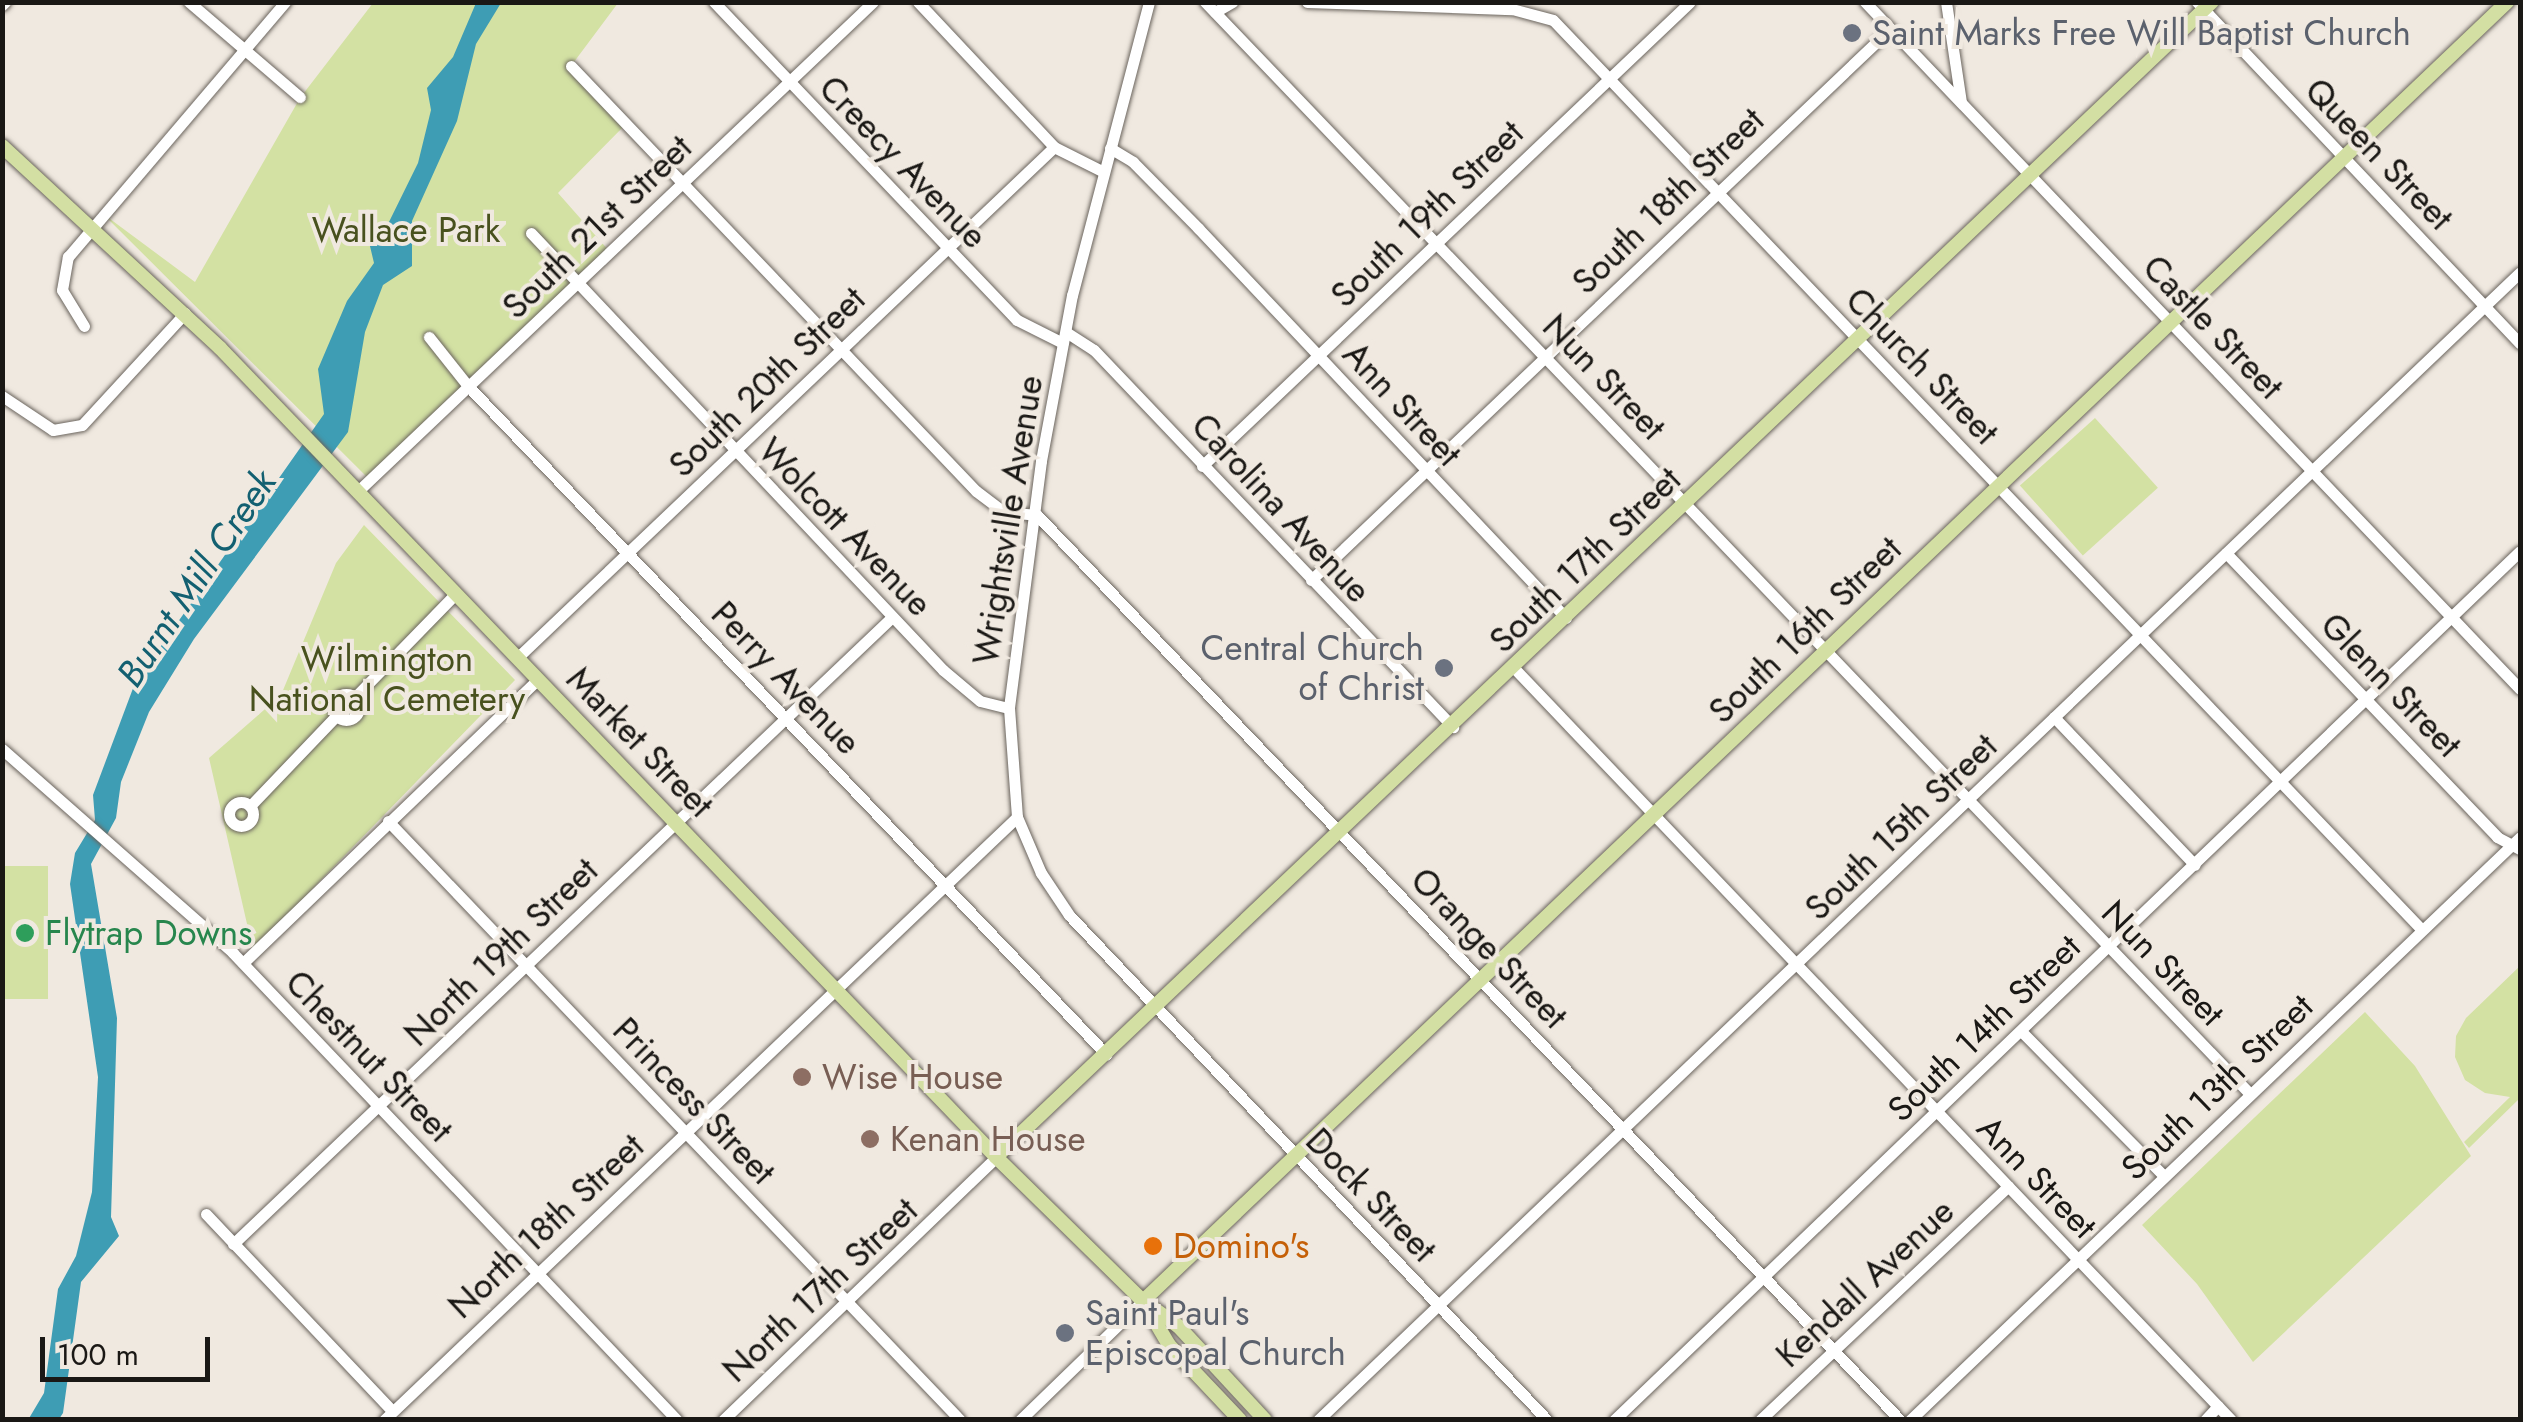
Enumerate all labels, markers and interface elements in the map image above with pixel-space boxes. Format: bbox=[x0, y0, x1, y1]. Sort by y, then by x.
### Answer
place label: Saint Marks Free Will Baptist Church bbox=[1872, 12, 2411, 54]
marker: Saint Marks Free Will Baptist Church bbox=[1841, 22, 1863, 44]
street label: Creecy Avenue bbox=[810, 67, 996, 257]
street label: Queen Street bbox=[2296, 69, 2462, 239]
street label: South 18th Street bbox=[1564, 99, 1772, 303]
street label: South 19th Street bbox=[1322, 112, 1532, 316]
street label: South 21st Street bbox=[494, 126, 700, 328]
park label: Wallace Park bbox=[312, 209, 500, 251]
street label: Castle Street bbox=[2134, 246, 2292, 408]
street label: South 20th Street bbox=[660, 278, 874, 486]
street label: Church Street bbox=[1837, 279, 2007, 453]
street label: Nun Street bbox=[1534, 306, 1674, 448]
street label: Ann Street bbox=[1334, 333, 1470, 475]
street label: Wrightsville Avenue bbox=[964, 372, 1052, 668]
street label: Carolina Avenue bbox=[1183, 405, 1379, 611]
street label: Wolcott Avenue bbox=[750, 429, 940, 625]
street label: South 17th Street bbox=[1481, 458, 1689, 662]
water label: Burnt Mill Creek bbox=[107, 461, 285, 695]
street label: South 16th Street bbox=[1700, 528, 1910, 732]
street label: Perry Avenue bbox=[703, 593, 869, 763]
street label: Glenn Street bbox=[2312, 604, 2470, 766]
place label: Central Church of Christ bbox=[1201, 627, 1424, 709]
park label: Wilmington National Cemetery bbox=[249, 638, 525, 720]
marker: Central Church of Christ bbox=[1433, 657, 1455, 679]
street label: Market Street bbox=[558, 658, 722, 826]
street label: South 15th Street bbox=[1796, 725, 2006, 929]
street label: North 19th Street bbox=[396, 849, 606, 1055]
street label: Orange Street bbox=[1402, 859, 1576, 1037]
street label: Nun Street bbox=[2093, 892, 2233, 1034]
place label: Flytrap Downs bbox=[45, 912, 252, 954]
marker: Flytrap Downs bbox=[14, 922, 36, 944]
street label: South 14th Street bbox=[1879, 926, 2089, 1130]
street label: Chestnut Street bbox=[277, 962, 461, 1150]
street label: South 13th Street bbox=[2113, 985, 2321, 1189]
street label: Princess Street bbox=[604, 1009, 784, 1193]
place label: Wise House bbox=[822, 1056, 1003, 1098]
marker: Wise House bbox=[791, 1066, 813, 1088]
street label: Ann Street bbox=[1968, 1107, 2106, 1247]
place label: Kenan House bbox=[890, 1118, 1085, 1160]
street label: Dock Street bbox=[1297, 1120, 1445, 1270]
street label: North 18th Street bbox=[440, 1125, 652, 1327]
marker: Kenan House bbox=[859, 1128, 881, 1150]
street label: North 17th Street bbox=[714, 1189, 926, 1391]
street label: Kendall Avenue bbox=[1767, 1190, 1963, 1376]
place label: Domino's bbox=[1173, 1225, 1309, 1267]
marker: Domino's bbox=[1142, 1235, 1164, 1257]
place label: Saint Paul's Episcopal Church bbox=[1085, 1292, 1346, 1374]
scale bar bbox=[45, 1317, 215, 1379]
marker: Saint Paul's Episcopal Church bbox=[1054, 1322, 1076, 1344]
text: 100 m bbox=[57, 1333, 139, 1376]

